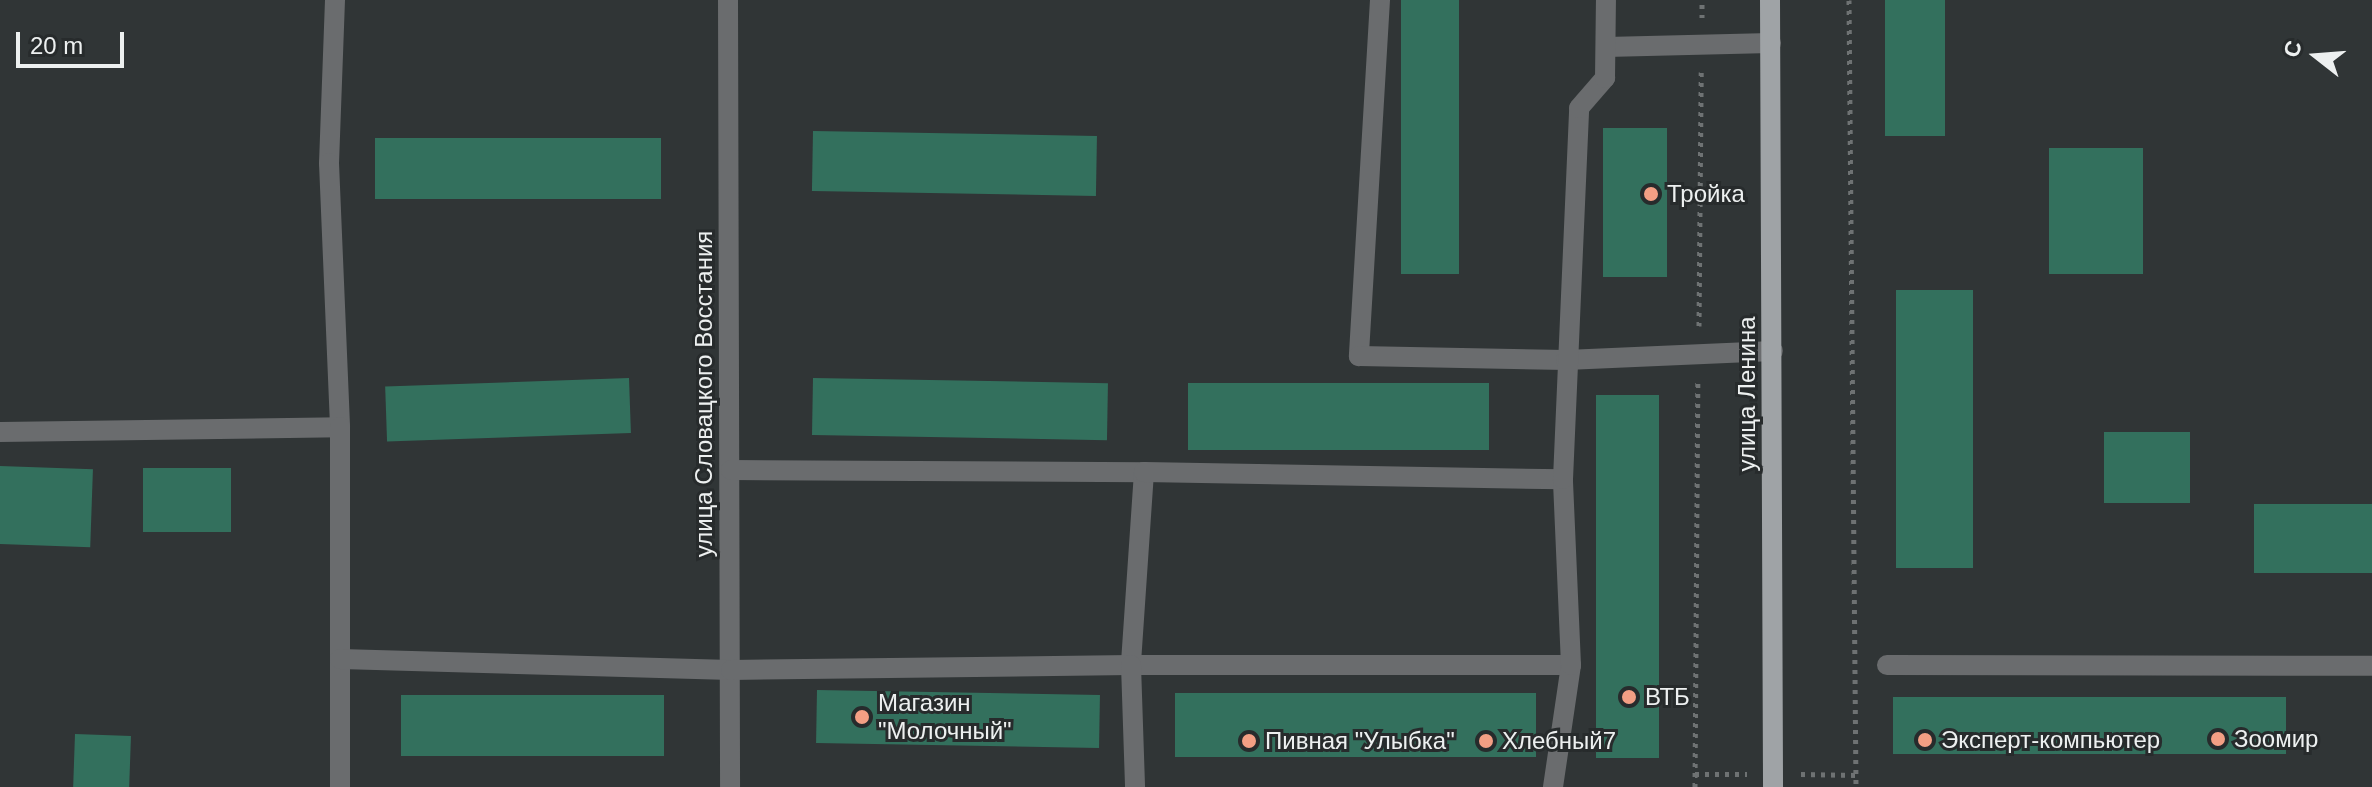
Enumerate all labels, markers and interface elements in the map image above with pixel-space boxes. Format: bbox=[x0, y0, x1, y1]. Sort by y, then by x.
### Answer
scale bar bbox=[20, 16, 128, 66]
north arrow bbox=[2276, 16, 2356, 96]
text: 20 m bbox=[30, 32, 83, 59]
text: С bbox=[2278, 38, 2307, 60]
place label: Тройка bbox=[1667, 180, 1745, 208]
marker: Тройка bbox=[1642, 185, 1660, 203]
street label: улица Словацкого Восстания bbox=[690, 231, 718, 557]
street label: улица Ленина bbox=[1733, 316, 1761, 472]
place label: ВТБ bbox=[1645, 683, 1690, 711]
marker: ВТБ bbox=[1620, 688, 1638, 706]
place label: Магазин "Молочный" bbox=[878, 689, 1012, 745]
marker: Магазин "Молочный" bbox=[853, 708, 871, 726]
place label: Зоомир bbox=[2234, 725, 2318, 753]
place label: Эксперт-компьютер bbox=[1941, 726, 2160, 754]
place label: Пивная "Улыбка" bbox=[1265, 727, 1455, 755]
place label: Хлебный7 bbox=[1502, 727, 1616, 755]
marker: Зоомир bbox=[2209, 730, 2227, 748]
marker: Эксперт-компьютер bbox=[1916, 731, 1934, 749]
marker: Пивная "Улыбка" bbox=[1240, 732, 1258, 750]
marker: Хлебный7 bbox=[1477, 732, 1495, 750]

